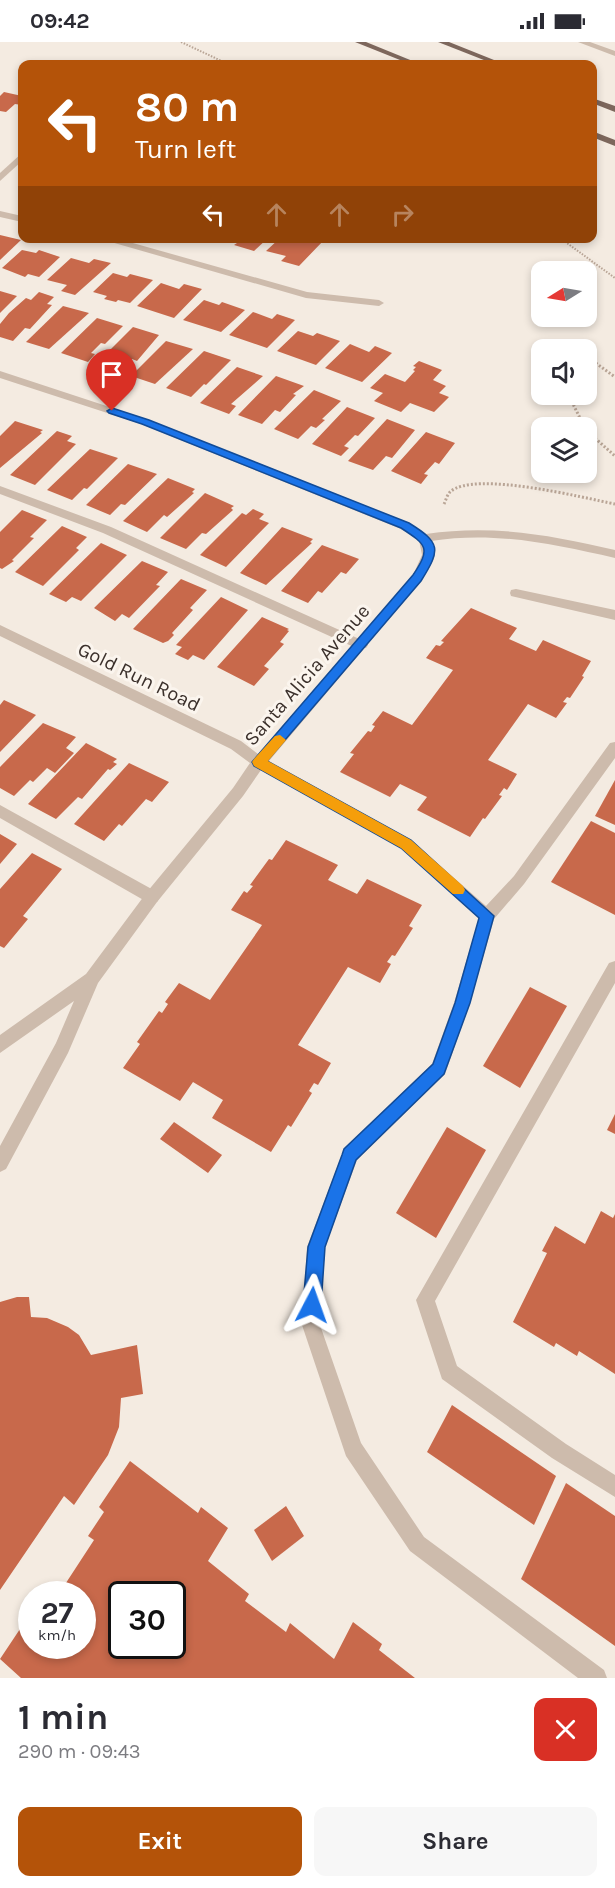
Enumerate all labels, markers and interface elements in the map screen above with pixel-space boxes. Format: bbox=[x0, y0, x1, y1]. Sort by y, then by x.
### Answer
text: 09:42 bbox=[30, 8, 90, 34]
text: 80 m bbox=[135, 82, 239, 132]
icon: left bbox=[36, 84, 114, 162]
text: Turn left bbox=[135, 133, 236, 165]
icon: left bbox=[197, 198, 230, 231]
icon: ahead bbox=[260, 198, 293, 231]
icon: ahead bbox=[323, 198, 356, 231]
icon: right bbox=[386, 198, 419, 231]
north arrow bbox=[531, 261, 597, 327]
map controls bbox=[531, 261, 597, 483]
button: sound bbox=[531, 339, 597, 405]
pin bbox=[86, 349, 137, 411]
icon: arrive bbox=[95, 358, 128, 391]
button: layers bbox=[531, 417, 597, 483]
street label: Santa Alicia Avenue bbox=[239, 600, 375, 750]
street label: Gold Run Road bbox=[74, 637, 204, 717]
position arrow bbox=[280, 1273, 344, 1337]
speed limit sign: 30 bbox=[108, 1581, 186, 1659]
text: 27 bbox=[40, 1595, 74, 1631]
text: km/h bbox=[38, 1626, 76, 1644]
text: 1 min bbox=[18, 1696, 108, 1738]
button: close bbox=[534, 1698, 597, 1761]
text: 290 m · 09:43 bbox=[18, 1740, 141, 1763]
button: Exit bbox=[18, 1807, 302, 1876]
button: Share bbox=[314, 1807, 597, 1876]

